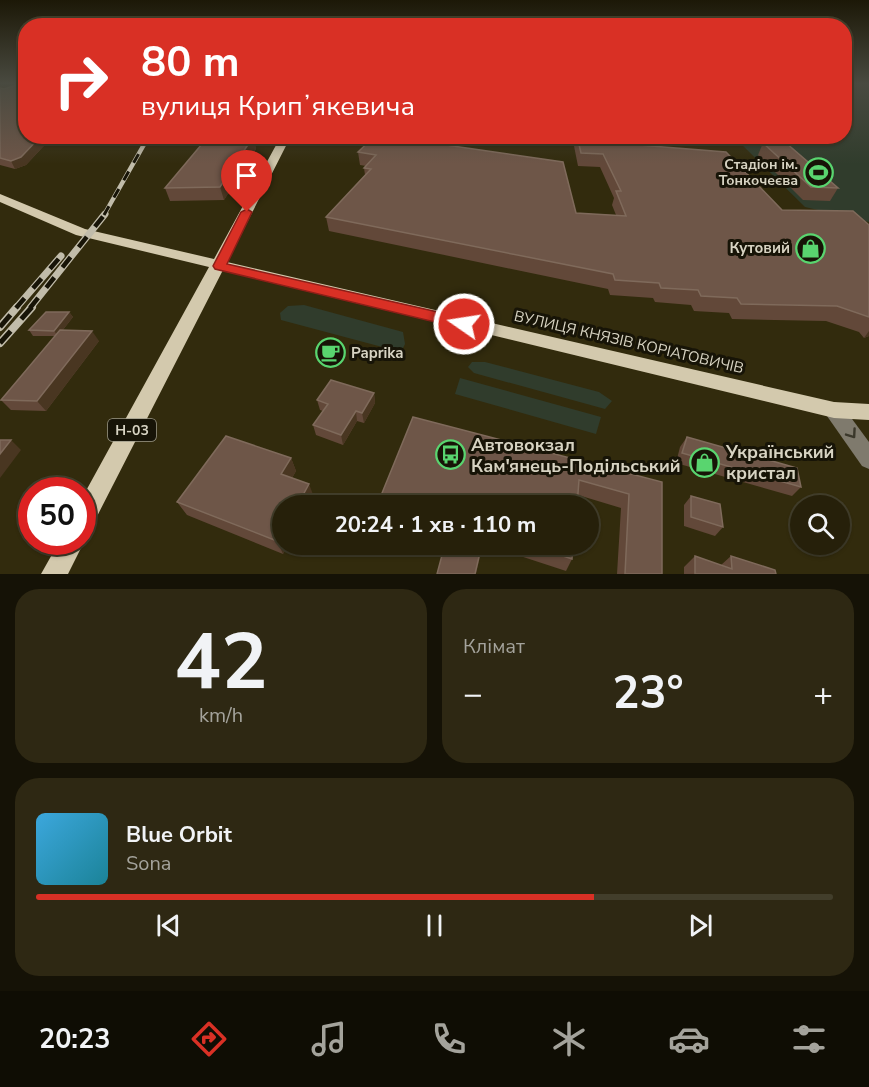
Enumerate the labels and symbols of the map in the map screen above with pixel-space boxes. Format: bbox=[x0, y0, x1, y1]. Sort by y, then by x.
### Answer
pin bbox=[221, 150, 272, 212]
place label: Стадіон ім. Тонкочеєва bbox=[719, 155, 798, 190]
sports icon: Стадіон ім. Тонкочеєва bbox=[803, 156, 835, 188]
shop icon: Кутовий bbox=[795, 232, 827, 264]
place label: Кутовий bbox=[730, 238, 790, 258]
position arrow bbox=[432, 292, 496, 356]
street label: ВУЛИЦЯ КНЯЗІВ КОРІАТОВИЧІВ bbox=[512, 306, 746, 378]
cafe icon: Paprika bbox=[314, 337, 346, 369]
place label: Paprika bbox=[351, 343, 404, 363]
road number: Н-03 bbox=[108, 419, 156, 441]
one-way arrow bbox=[845, 428, 856, 439]
place label: Автовокзал Кам'янець-Подільський bbox=[471, 433, 681, 478]
bus stop icon: Автовокзал Кам'янець-Подільський bbox=[434, 439, 466, 471]
place label: Український кристал bbox=[725, 440, 835, 485]
shop icon: Український кристал bbox=[689, 446, 721, 478]
speed limit sign: 50 bbox=[18, 477, 96, 555]

